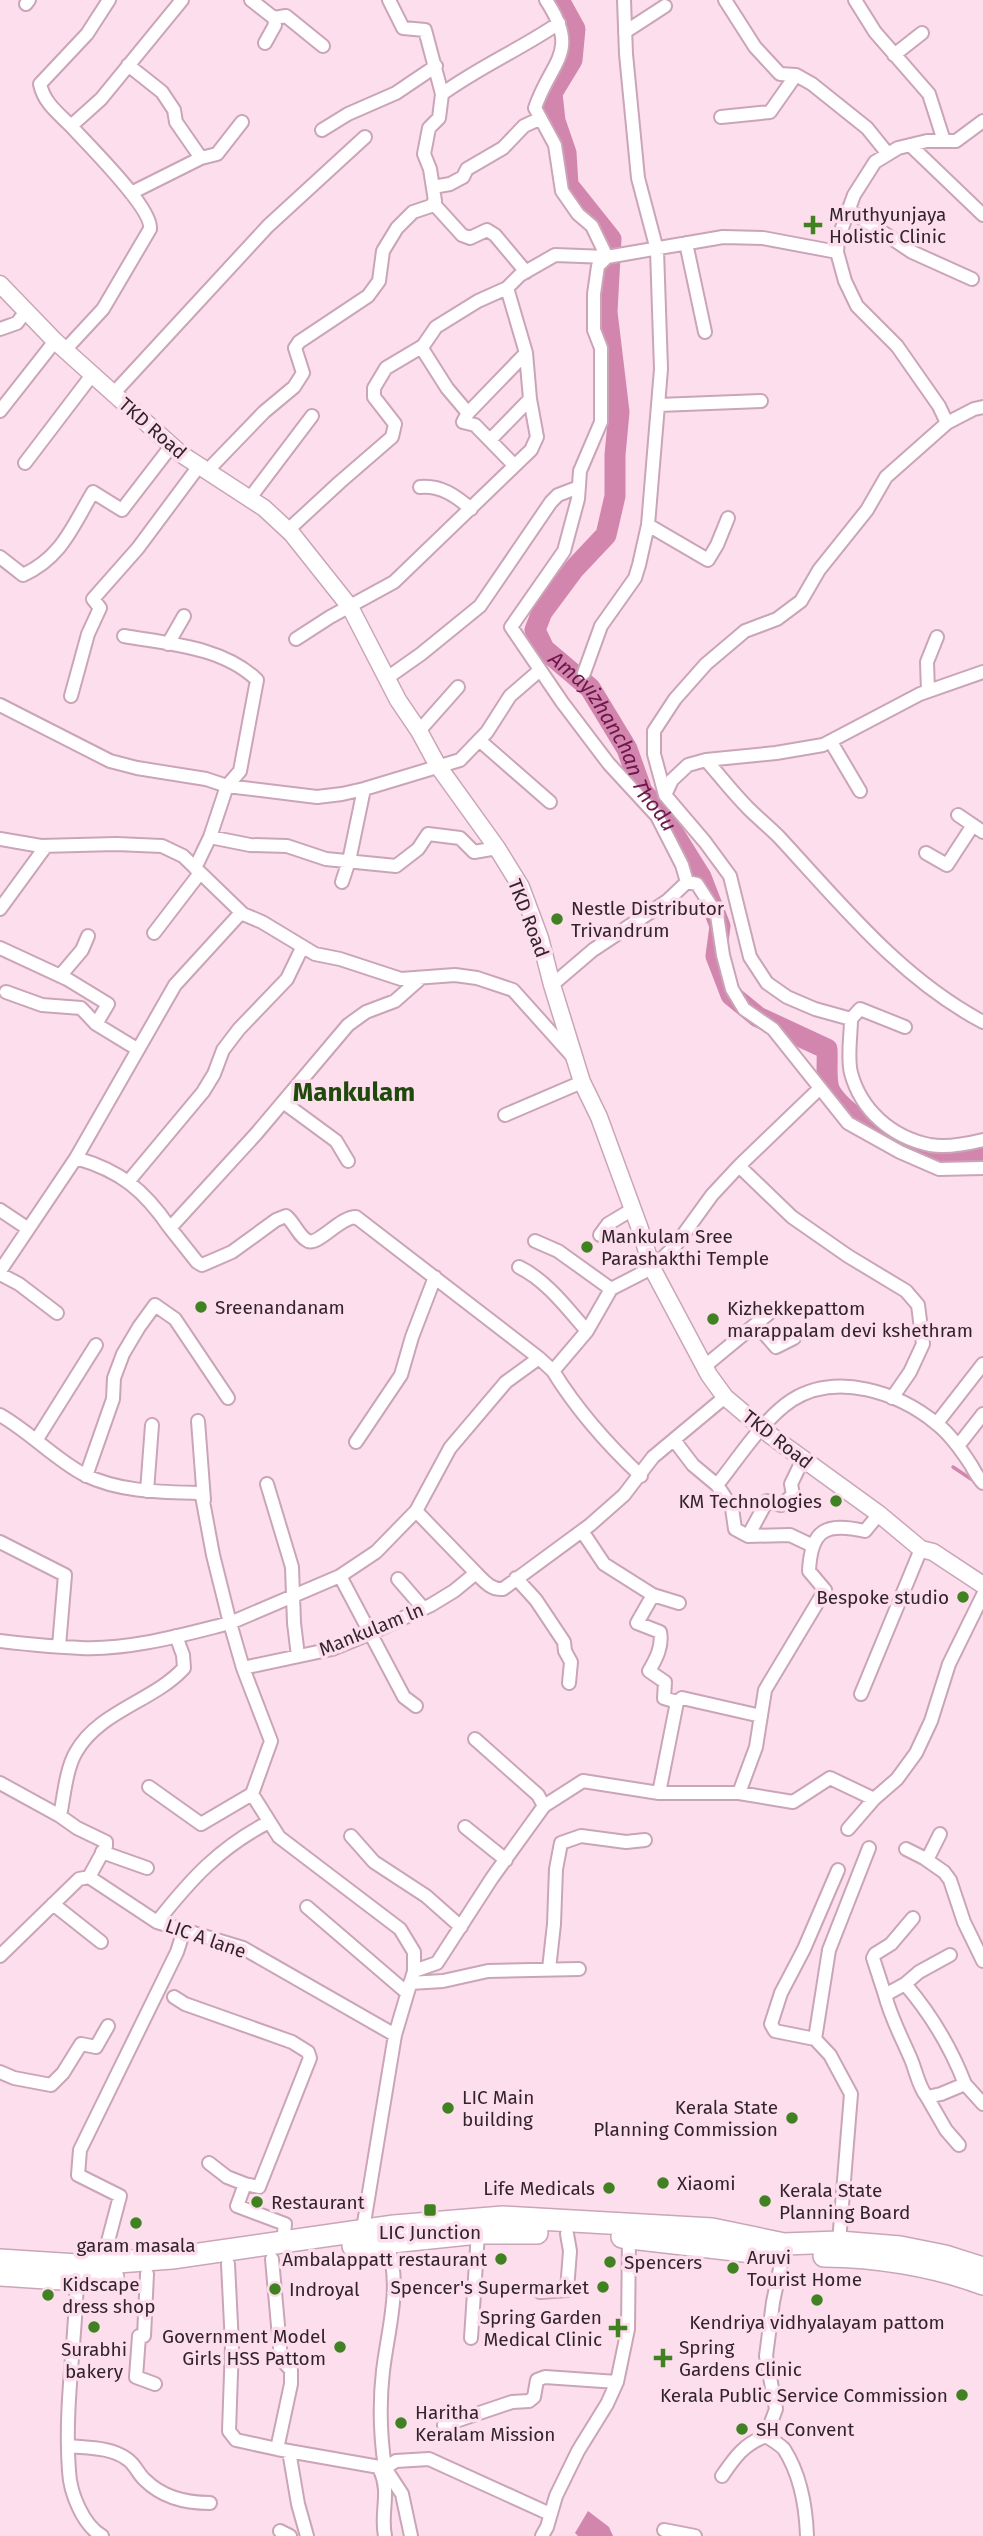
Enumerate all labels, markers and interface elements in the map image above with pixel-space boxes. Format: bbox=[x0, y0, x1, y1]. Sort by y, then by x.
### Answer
place label: Mruthyunjaya Holistic Clinic bbox=[829, 203, 946, 248]
marker: Mruthyunjaya Holistic Clinic bbox=[803, 215, 823, 235]
street label: TKD Road bbox=[114, 393, 191, 464]
water label: Amayizhanchan Thodu bbox=[543, 645, 682, 836]
street label: TKD Road bbox=[503, 876, 554, 961]
place label: Nestle Distributor Trivandrum bbox=[571, 897, 725, 942]
marker: Nestle Distributor Trivandrum bbox=[549, 911, 565, 927]
district label: Mankulam bbox=[293, 1077, 415, 1108]
place label: Mankulam Sree Parashakthi Temple bbox=[601, 1225, 769, 1270]
marker: Mankulam Sree Parashakthi Temple bbox=[579, 1239, 595, 1255]
place label: Sreenandanam bbox=[215, 1296, 345, 1319]
place label: Kizhekkepattom marappalam devi kshethram bbox=[727, 1297, 973, 1342]
marker: Sreenandanam bbox=[193, 1299, 209, 1315]
marker: Kizhekkepattom marappalam devi kshethram bbox=[705, 1311, 721, 1327]
street label: TKD Road bbox=[738, 1405, 817, 1474]
place label: KM Technologies bbox=[678, 1490, 822, 1513]
marker: KM Technologies bbox=[828, 1493, 844, 1509]
place label: Bespoke studio bbox=[816, 1586, 949, 1609]
marker: Bespoke studio bbox=[955, 1589, 971, 1605]
street label: Mankulam ln bbox=[316, 1598, 427, 1661]
street label: LIC A lane bbox=[162, 1914, 249, 1963]
place label: LIC Main building bbox=[462, 2086, 534, 2131]
place label: Kerala State Planning Commission bbox=[593, 2096, 778, 2141]
marker: LIC Main building bbox=[440, 2100, 456, 2116]
marker: Kerala State Planning Commission bbox=[784, 2110, 800, 2126]
place label: Xiaomi bbox=[677, 2172, 736, 2195]
marker: Xiaomi bbox=[655, 2175, 671, 2191]
place label: Life Medicals bbox=[483, 2177, 595, 2200]
place label: Kerala State Planning Board bbox=[779, 2179, 910, 2224]
marker: Life Medicals bbox=[601, 2180, 617, 2196]
place label: Restaurant bbox=[271, 2191, 365, 2214]
marker: Kerala State Planning Board bbox=[757, 2193, 773, 2209]
marker: Restaurant bbox=[249, 2194, 265, 2210]
marker: LIC Junction bbox=[422, 2202, 438, 2218]
marker: garam masala bbox=[128, 2215, 144, 2231]
place label: LIC Junction bbox=[379, 2221, 481, 2244]
place label: garam masala bbox=[76, 2234, 196, 2257]
place label: Aruvi Tourist Home bbox=[747, 2246, 862, 2291]
place label: Ambalappatt restaurant bbox=[282, 2248, 487, 2271]
marker: Ambalappatt restaurant bbox=[493, 2251, 509, 2267]
place label: Spencers bbox=[624, 2251, 702, 2274]
marker: Spencers bbox=[602, 2254, 618, 2270]
marker: Aruvi Tourist Home bbox=[725, 2260, 741, 2276]
place label: Kidscape dress shop bbox=[62, 2273, 155, 2318]
place label: Spencer's Supermarket bbox=[390, 2276, 589, 2299]
place label: Indroyal bbox=[289, 2278, 360, 2301]
marker: Spencer's Supermarket bbox=[595, 2279, 611, 2295]
marker: Indroyal bbox=[267, 2281, 283, 2297]
marker: Kidscape dress shop bbox=[40, 2287, 56, 2303]
marker: Kendriya vidhyalayam pattom bbox=[809, 2292, 825, 2308]
place label: Spring Garden Medical Clinic bbox=[480, 2306, 602, 2351]
place label: Kendriya vidhyalayam pattom bbox=[689, 2311, 945, 2334]
marker: Spring Garden Medical Clinic bbox=[608, 2318, 628, 2338]
marker: Surabhi bakery bbox=[86, 2319, 102, 2335]
place label: Government Model Girls HSS Pattom bbox=[162, 2325, 326, 2370]
place label: Spring Gardens Clinic bbox=[679, 2336, 802, 2381]
place label: Surabhi bakery bbox=[61, 2338, 127, 2383]
marker: Government Model Girls HSS Pattom bbox=[332, 2339, 348, 2355]
marker: Spring Gardens Clinic bbox=[653, 2348, 673, 2368]
place label: Kerala Public Service Commission bbox=[660, 2384, 948, 2407]
marker: Kerala Public Service Commission bbox=[954, 2387, 970, 2403]
place label: Haritha Keralam Mission bbox=[415, 2401, 556, 2446]
marker: Haritha Keralam Mission bbox=[393, 2415, 409, 2431]
place label: SH Convent bbox=[756, 2418, 854, 2441]
marker: SH Convent bbox=[734, 2421, 750, 2437]

